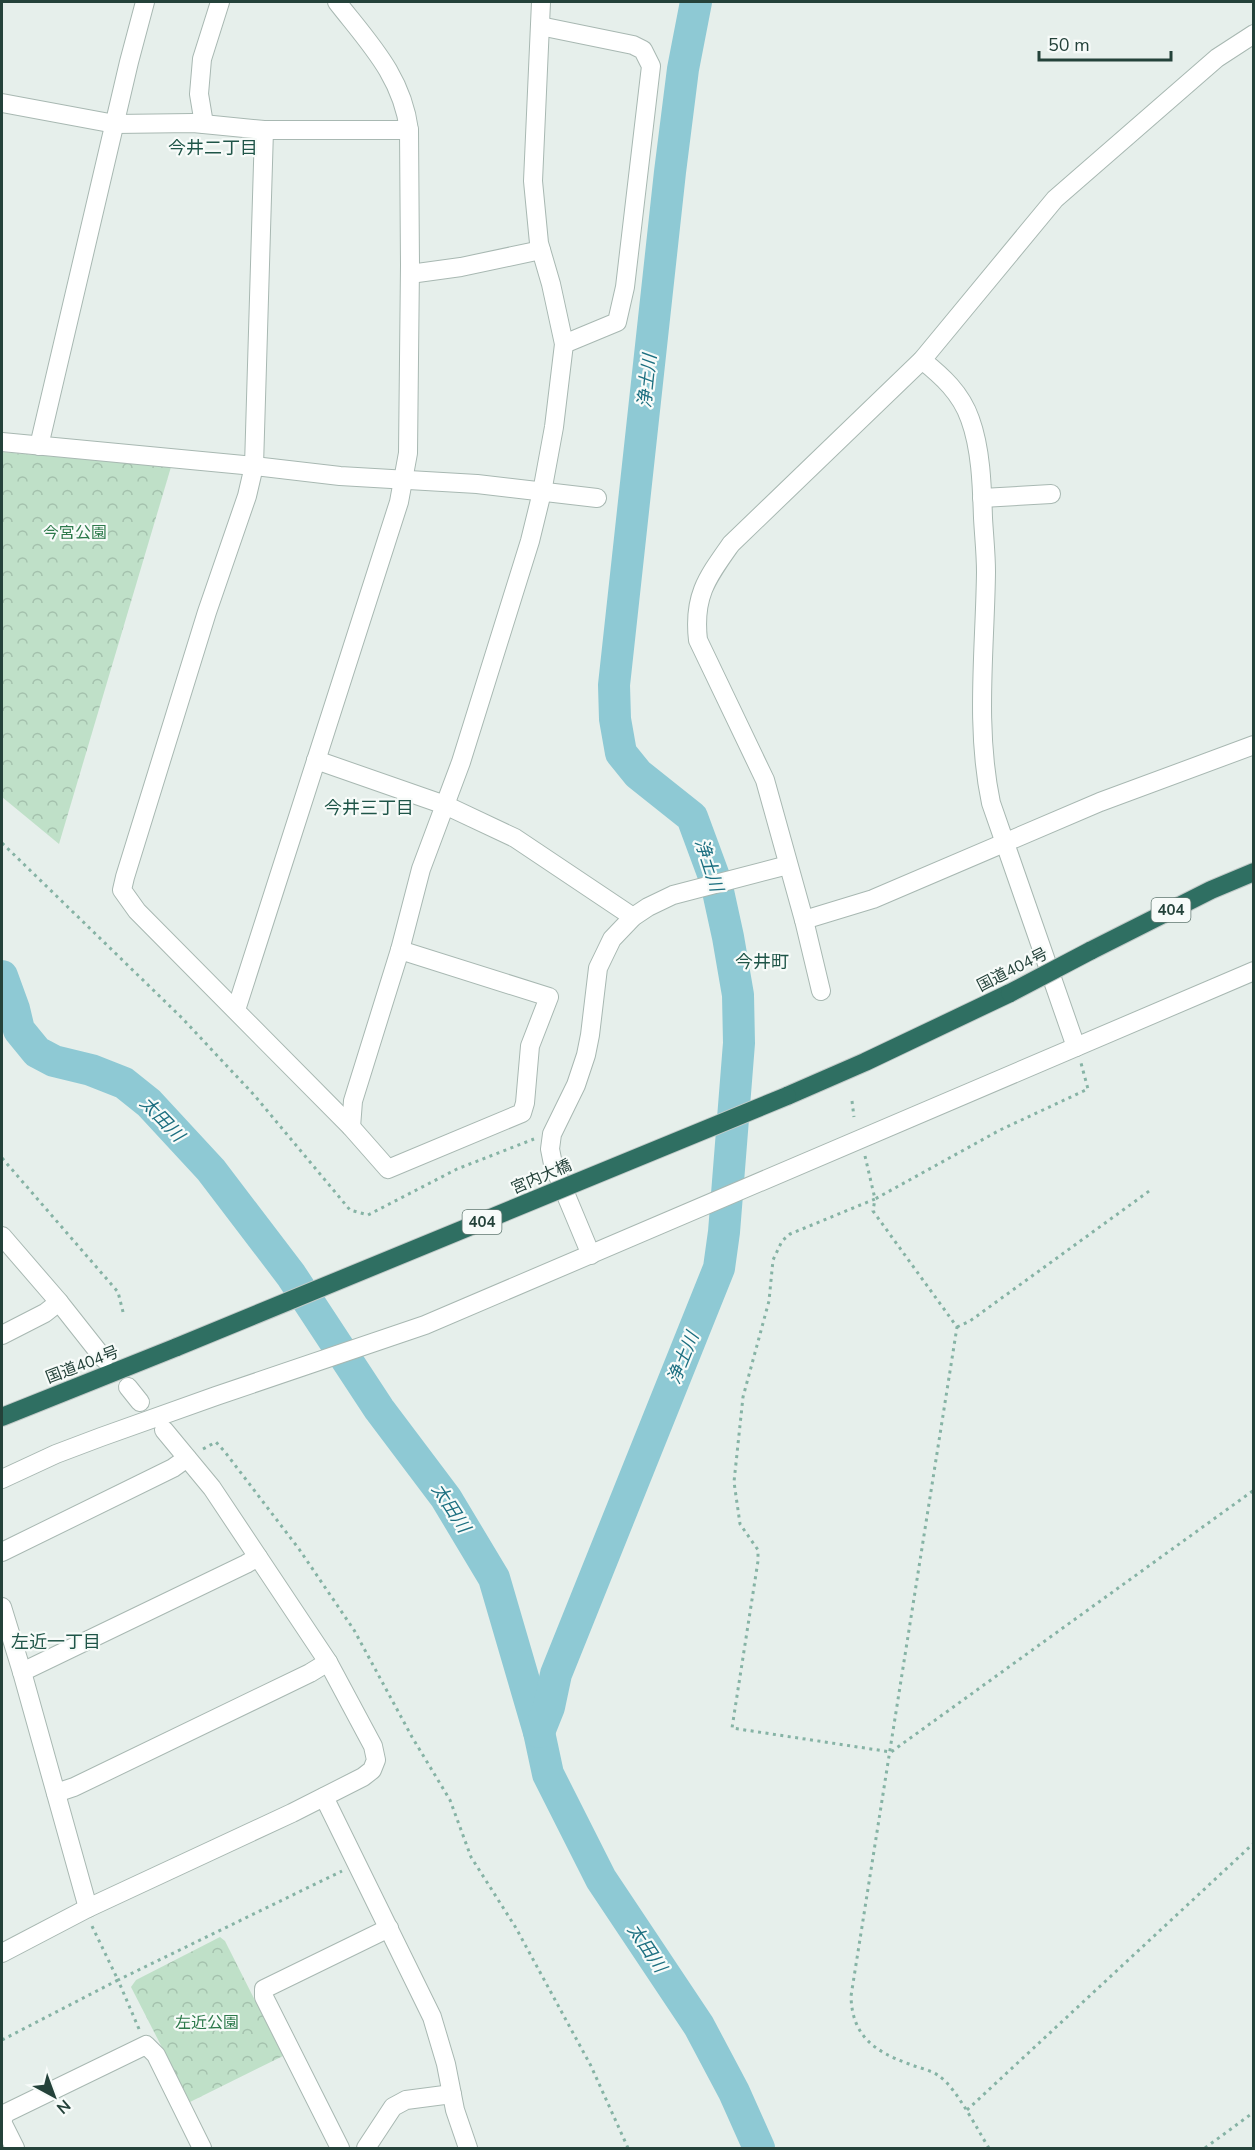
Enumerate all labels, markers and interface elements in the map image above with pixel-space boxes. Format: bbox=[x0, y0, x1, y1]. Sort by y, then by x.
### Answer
scale bar bbox=[1039, 24, 1171, 62]
text: 50 m bbox=[1048, 33, 1090, 57]
district label: 今井二丁目 bbox=[168, 136, 258, 160]
water label: 浄土川 bbox=[632, 351, 662, 409]
park label: 今宮公園 bbox=[43, 522, 107, 544]
district label: 今井三丁目 bbox=[324, 796, 414, 820]
water label: 浄土川 bbox=[689, 836, 729, 896]
road number: 404 bbox=[1152, 898, 1190, 922]
street label: 国道404号 bbox=[973, 943, 1052, 997]
district label: 今井町 bbox=[735, 950, 789, 974]
water label: 太田川 bbox=[135, 1091, 191, 1148]
street label: 宮内大橋 bbox=[508, 1154, 575, 1200]
road number: 404 bbox=[462, 1210, 502, 1234]
water label: 浄土川 bbox=[662, 1327, 705, 1388]
street label: 国道404号 bbox=[43, 1341, 122, 1389]
water label: 太田川 bbox=[426, 1479, 477, 1539]
district label: 左近一丁目 bbox=[11, 1630, 101, 1654]
water label: 太田川 bbox=[622, 1919, 673, 1979]
park label: 左近公園 bbox=[175, 2012, 239, 2034]
north arrow bbox=[24, 2066, 84, 2126]
text: N bbox=[51, 2094, 75, 2119]

